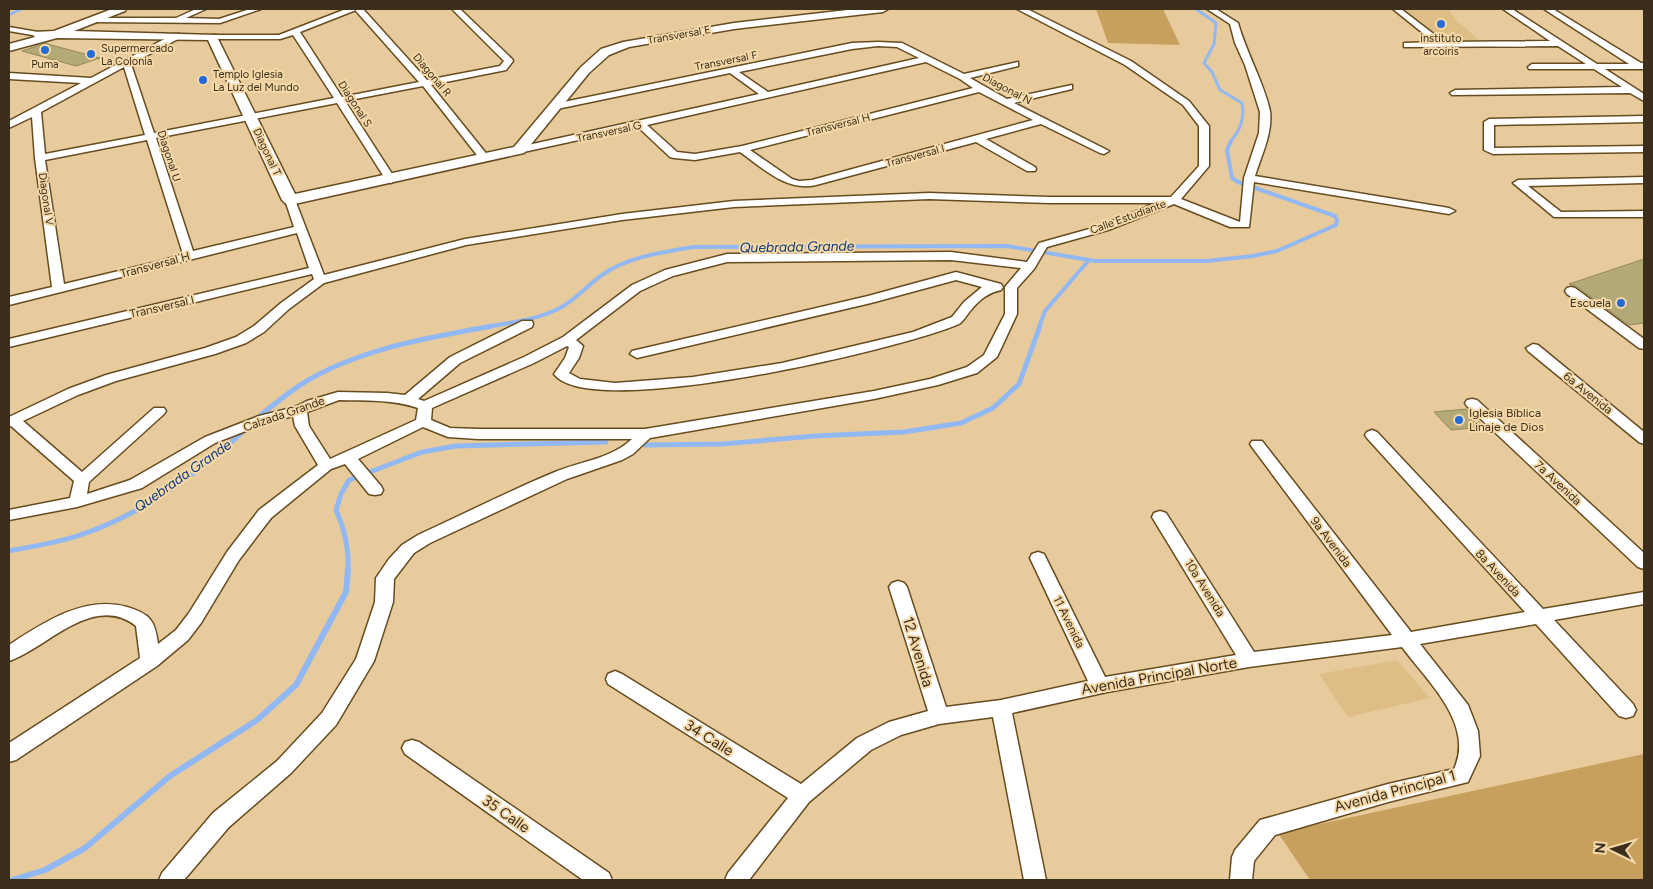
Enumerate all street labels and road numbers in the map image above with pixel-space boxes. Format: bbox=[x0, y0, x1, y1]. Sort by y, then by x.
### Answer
street label: Transversal E bbox=[646, 23, 712, 47]
street label: Transversal F bbox=[694, 49, 758, 73]
street label: Diagonal R bbox=[410, 51, 454, 99]
street label: Diagonal N bbox=[980, 71, 1034, 107]
street label: Diagonal S bbox=[335, 79, 375, 130]
street label: Transversal H bbox=[805, 111, 871, 139]
street label: Transversal G bbox=[576, 119, 642, 145]
street label: Diagonal T bbox=[250, 126, 284, 178]
street label: Diagonal U bbox=[155, 129, 183, 183]
street label: Transversal I bbox=[884, 142, 946, 170]
street label: Diagonal V bbox=[36, 172, 56, 227]
street label: Calle Estudiante bbox=[1088, 197, 1168, 237]
street label: Transversal H bbox=[119, 249, 191, 281]
street label: Transversal I bbox=[128, 293, 196, 321]
street label: 6a Avenida bbox=[1561, 369, 1615, 417]
street label: Calzada Grande bbox=[241, 393, 327, 434]
street label: 7a Avenida bbox=[1532, 458, 1584, 508]
street label: 9a Avenida bbox=[1308, 514, 1354, 570]
street label: 8a Avenida bbox=[1473, 546, 1523, 600]
street label: 10a Avenida bbox=[1182, 557, 1228, 619]
street label: 11 Avenida bbox=[1050, 594, 1088, 650]
street label: 12 Avenida bbox=[899, 615, 937, 689]
street label: Avenida Principal Norte bbox=[1080, 653, 1238, 699]
street label: 34 Calle bbox=[681, 716, 737, 760]
street label: Avenida Principal 1 bbox=[1332, 766, 1458, 816]
street label: 35 Calle bbox=[479, 791, 533, 837]

